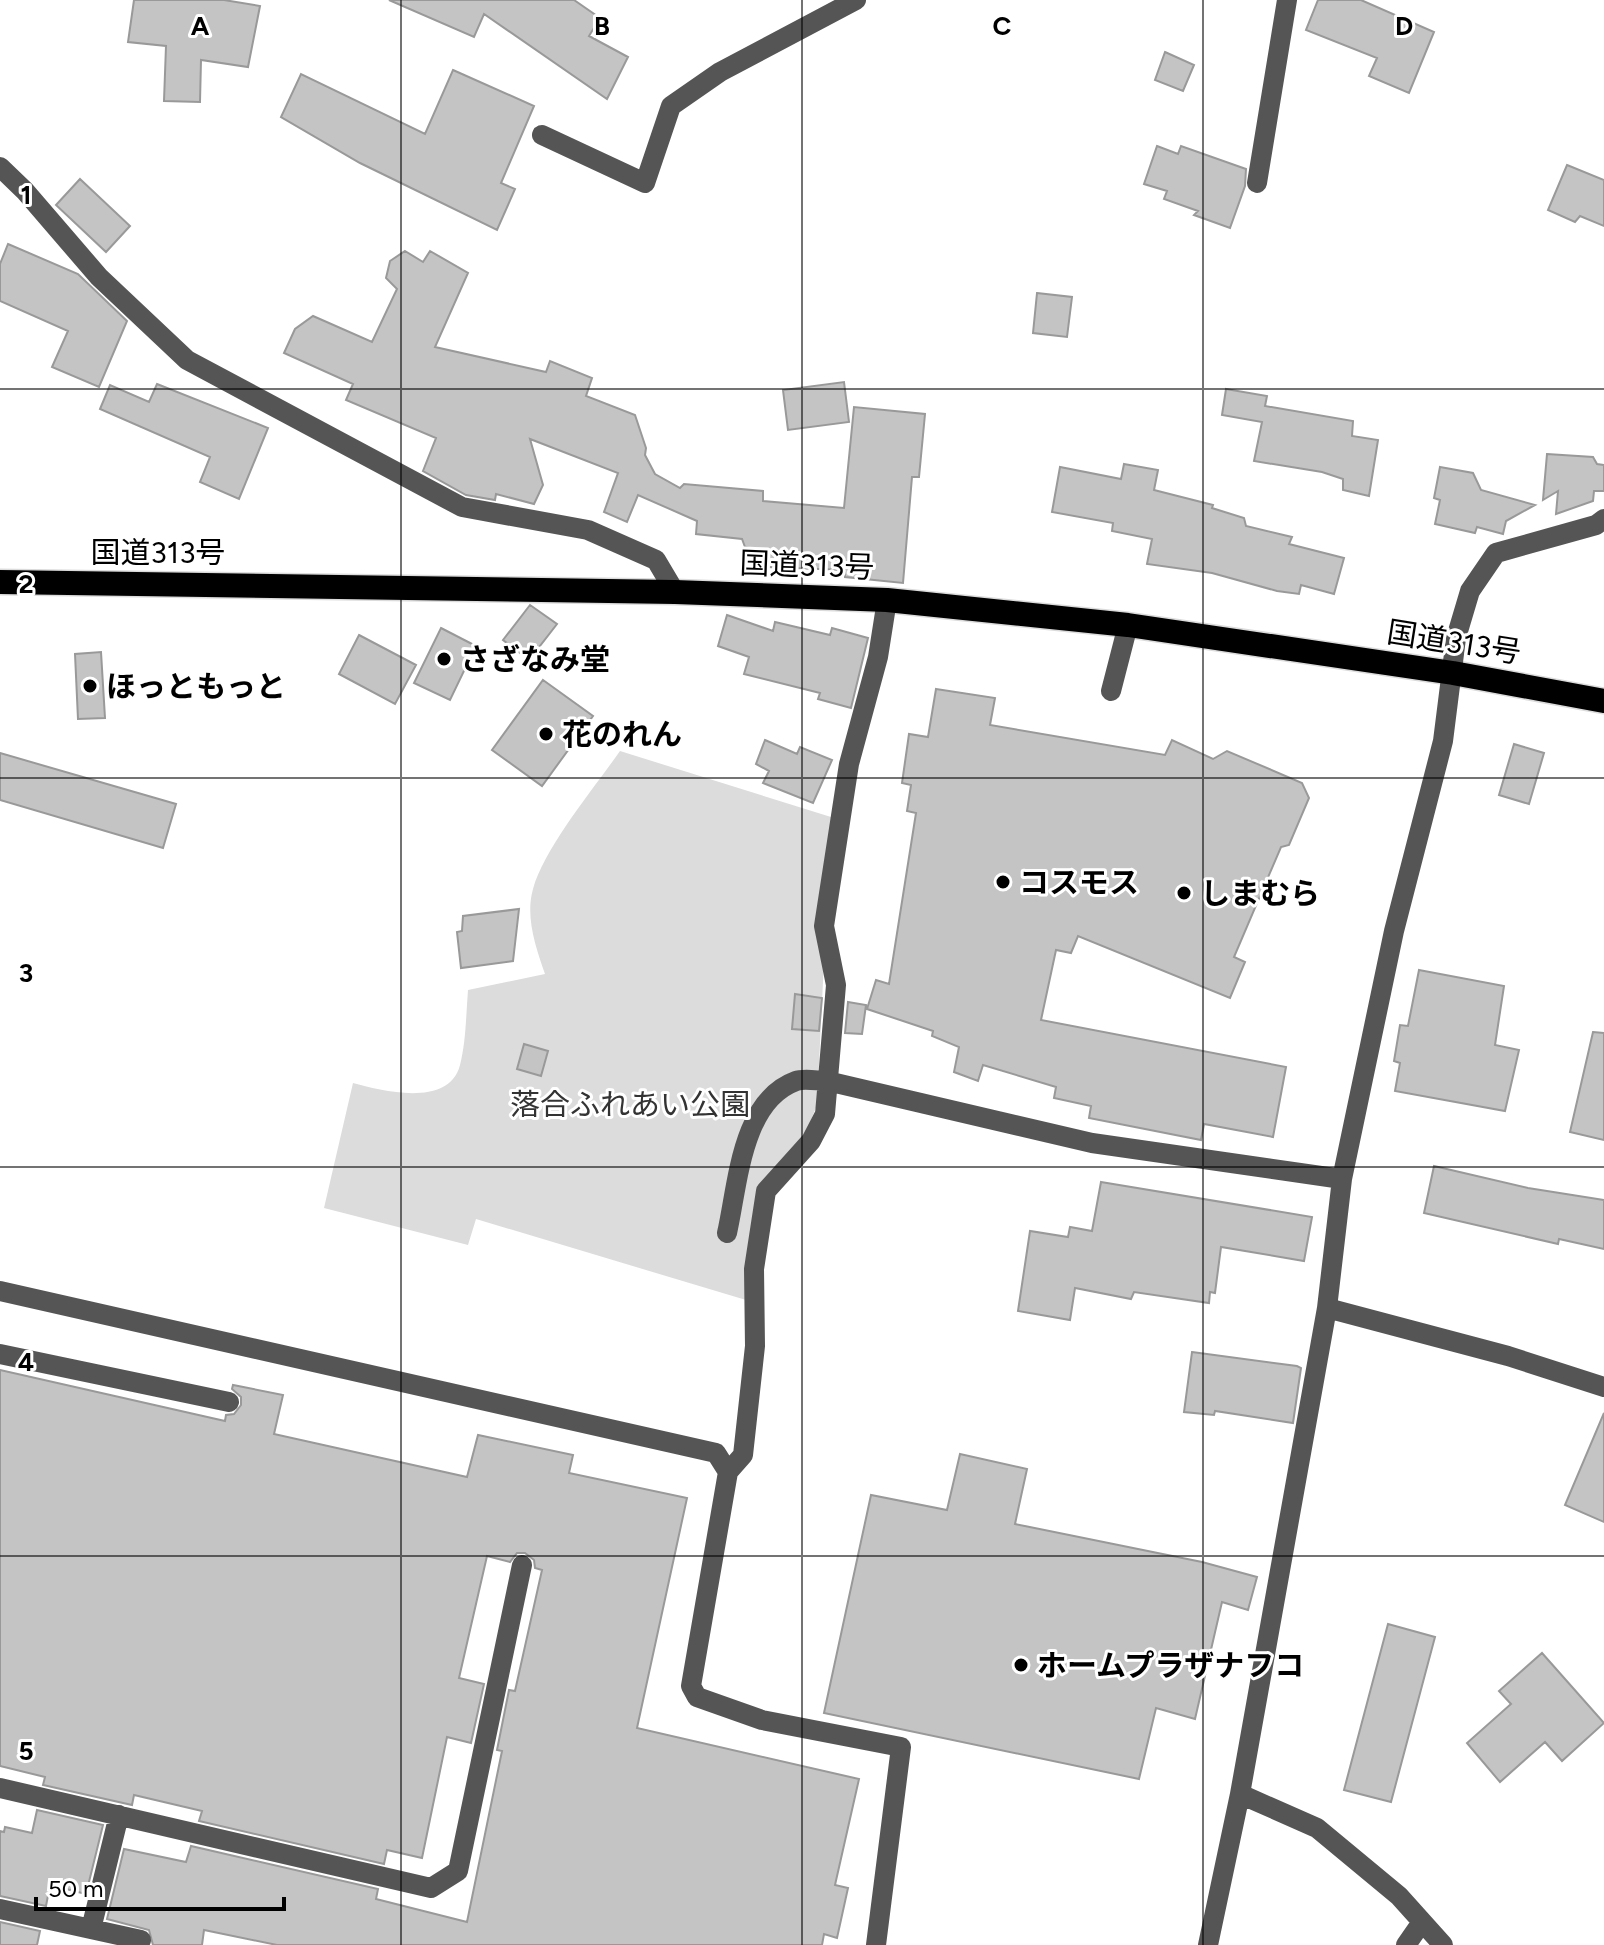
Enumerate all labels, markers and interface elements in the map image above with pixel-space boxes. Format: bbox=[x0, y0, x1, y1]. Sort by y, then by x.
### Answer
text: A bbox=[191, 10, 210, 42]
text: B bbox=[594, 10, 610, 42]
text: C bbox=[993, 10, 1012, 42]
text: D bbox=[1395, 10, 1413, 42]
text: 1 bbox=[21, 179, 31, 211]
street label: 国道313号 bbox=[90, 534, 226, 571]
street label: 国道313号 bbox=[739, 544, 875, 586]
text: 2 bbox=[18, 568, 34, 600]
street label: 国道313号 bbox=[1384, 613, 1524, 671]
place label: さざなみ堂 bbox=[460, 641, 610, 678]
marker: さざなみ堂 bbox=[435, 650, 453, 668]
place label: ほっともっと bbox=[106, 668, 286, 705]
marker: ほっともっと bbox=[81, 677, 99, 695]
place label: 花のれん bbox=[562, 716, 682, 753]
marker: 花のれん bbox=[537, 725, 555, 743]
place label: コスモス bbox=[1019, 864, 1139, 901]
marker: コスモス bbox=[994, 873, 1012, 891]
place label: しまむら bbox=[1200, 875, 1320, 912]
marker: しまむら bbox=[1175, 884, 1193, 902]
text: 3 bbox=[19, 957, 33, 989]
park label: 落合ふれあい公園 bbox=[510, 1086, 750, 1123]
text: 4 bbox=[18, 1346, 34, 1378]
place label: ホームプラザナフコ bbox=[1037, 1647, 1304, 1684]
marker: ホームプラザナフコ bbox=[1012, 1656, 1030, 1674]
text: 5 bbox=[18, 1735, 34, 1767]
scale bar bbox=[36, 1861, 284, 1911]
text: 50 m bbox=[48, 1874, 104, 1903]

